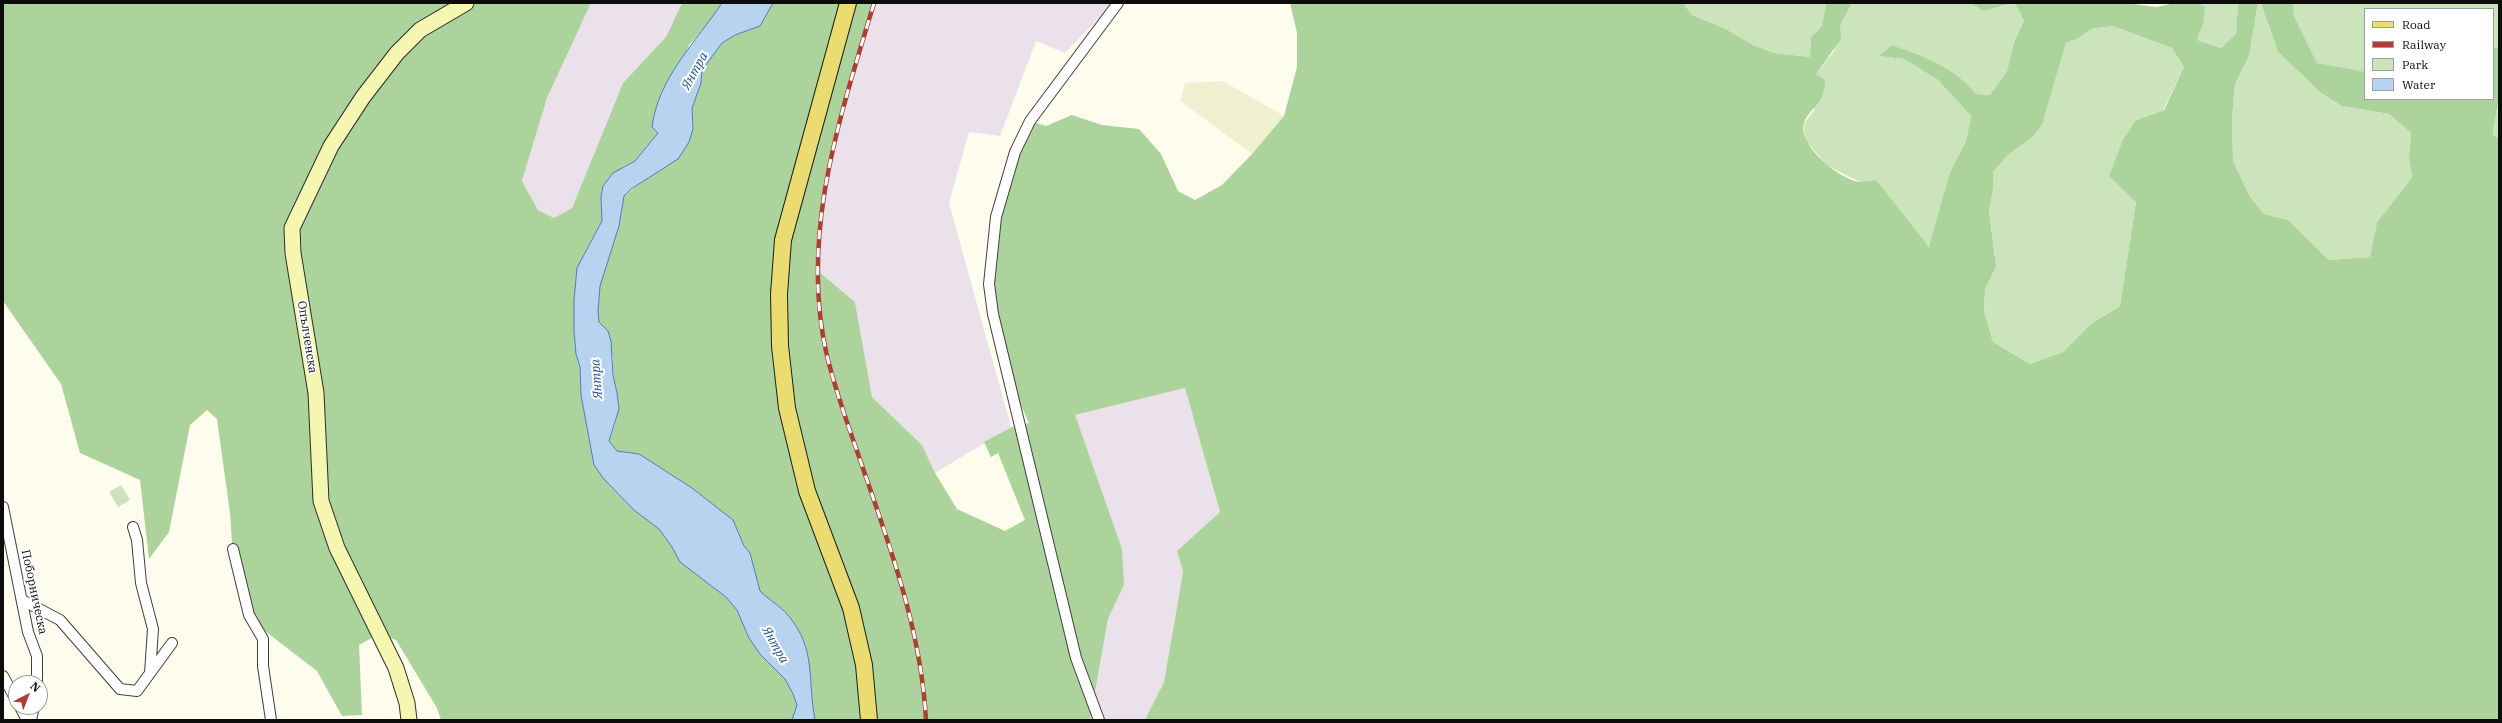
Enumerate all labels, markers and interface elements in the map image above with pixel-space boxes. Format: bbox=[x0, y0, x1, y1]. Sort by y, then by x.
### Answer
legend bbox=[2364, 8, 2494, 100]
text: Road bbox=[2402, 17, 2431, 32]
text: Railway bbox=[2402, 37, 2446, 52]
water label: Янтра bbox=[678, 50, 712, 92]
text: Park bbox=[2402, 57, 2428, 72]
text: Water bbox=[2402, 77, 2435, 92]
street label: Опълченска bbox=[294, 300, 320, 374]
water label: Янтра bbox=[588, 358, 606, 400]
street label: Поборническа bbox=[18, 548, 50, 636]
water label: Янтра bbox=[758, 624, 792, 666]
north arrow bbox=[8, 675, 48, 715]
text: N bbox=[27, 679, 43, 695]

